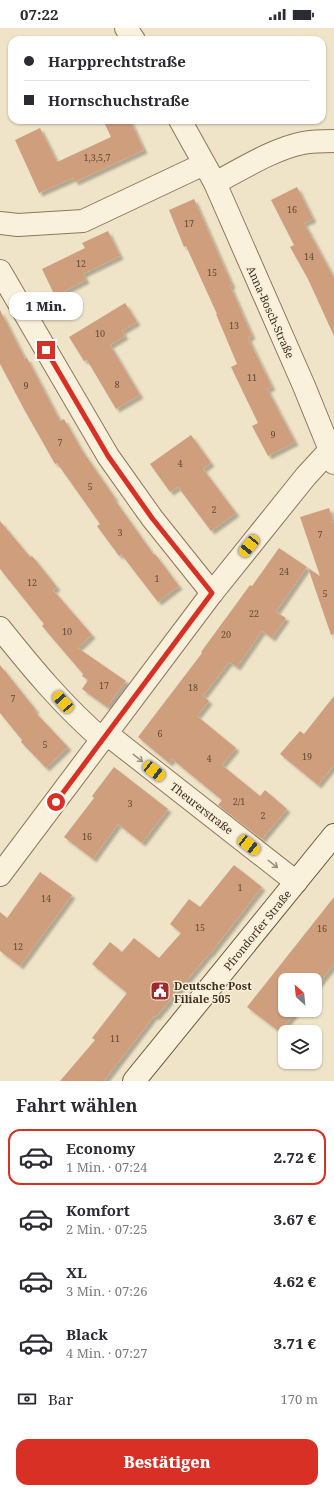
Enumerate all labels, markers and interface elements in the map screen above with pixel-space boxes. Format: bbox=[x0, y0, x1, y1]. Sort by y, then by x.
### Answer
text: 07:22 bbox=[20, 4, 58, 24]
text: Harpprechtstraße bbox=[48, 51, 186, 71]
text: Hornschuchstraße bbox=[48, 90, 189, 110]
house number: 1,3,5,7 bbox=[84, 151, 110, 164]
house number: 16 bbox=[287, 203, 297, 216]
house number: 17 bbox=[184, 217, 194, 230]
house number: 14 bbox=[304, 250, 314, 263]
house number: 12 bbox=[76, 257, 86, 270]
street label: Anna-Bosch-Straße bbox=[244, 263, 298, 361]
house number: 15 bbox=[207, 266, 217, 279]
callout: 1 Min. bbox=[9, 292, 83, 320]
text: 1 Min. bbox=[26, 297, 66, 315]
house number: 13 bbox=[229, 319, 239, 332]
house number: 10 bbox=[95, 327, 105, 340]
route end bbox=[37, 341, 55, 359]
house number: 11 bbox=[247, 371, 257, 384]
house number: 8 bbox=[114, 378, 120, 391]
house number: 9 bbox=[23, 379, 29, 392]
house number: 9 bbox=[270, 428, 276, 441]
house number: 7 bbox=[57, 436, 63, 449]
house number: 4 bbox=[177, 457, 183, 470]
house number: 5 bbox=[87, 480, 93, 493]
house number: 2 bbox=[211, 503, 217, 516]
house number: 3 bbox=[117, 526, 123, 539]
house number: 7 bbox=[317, 528, 323, 541]
car bbox=[237, 533, 261, 559]
house number: 24 bbox=[279, 565, 289, 578]
house number: 1 bbox=[154, 572, 160, 585]
house number: 12 bbox=[27, 576, 37, 589]
house number: 5 bbox=[322, 587, 328, 600]
house number: 22 bbox=[249, 607, 259, 620]
house number: 10 bbox=[62, 625, 72, 638]
house number: 20 bbox=[221, 628, 231, 641]
house number: 17 bbox=[99, 679, 109, 692]
house number: 18 bbox=[188, 681, 198, 694]
car bbox=[51, 689, 75, 715]
house number: 7 bbox=[10, 692, 16, 705]
house number: 6 bbox=[157, 727, 163, 740]
house number: 5 bbox=[42, 738, 48, 751]
house number: 19 bbox=[302, 750, 312, 763]
house number: 4 bbox=[206, 752, 212, 765]
one-way arrow bbox=[132, 754, 143, 762]
car bbox=[141, 759, 167, 783]
street label: Theurerstraße bbox=[167, 779, 237, 837]
route start bbox=[47, 793, 65, 811]
house number: 2/1 bbox=[233, 795, 245, 808]
house number: 3 bbox=[127, 797, 133, 810]
house number: 2 bbox=[260, 809, 266, 822]
house number: 16 bbox=[82, 830, 92, 843]
car bbox=[236, 833, 262, 857]
one-way arrow bbox=[268, 859, 279, 868]
house number: 1 bbox=[237, 881, 243, 894]
street label: Pfrondorfer Straße bbox=[220, 886, 294, 973]
house number: 14 bbox=[41, 892, 51, 905]
house number: 15 bbox=[195, 921, 205, 934]
house number: 16 bbox=[317, 922, 327, 935]
house number: 12 bbox=[13, 940, 23, 953]
north arrow bbox=[278, 973, 322, 1017]
map controls bbox=[278, 973, 322, 1069]
place label: Deutsche Post Filiale 505 bbox=[174, 978, 252, 1006]
public building icon: Deutsche Post Filiale 505 bbox=[149, 980, 171, 1002]
button: layers bbox=[278, 1025, 322, 1069]
house number: 11 bbox=[110, 1032, 120, 1045]
text: Fahrt wählen bbox=[16, 1093, 138, 1117]
text: Economy bbox=[66, 1138, 135, 1158]
icon: car bbox=[18, 1139, 54, 1175]
text: 2.72 € bbox=[273, 1147, 316, 1167]
text: 1 Min. · 07:24 bbox=[66, 1158, 147, 1176]
text: Komfort bbox=[66, 1200, 130, 1220]
icon: car bbox=[18, 1201, 54, 1237]
text: 3.67 € bbox=[273, 1209, 316, 1229]
text: 2 Min. · 07:25 bbox=[66, 1220, 147, 1238]
text: XL bbox=[66, 1262, 87, 1282]
icon: car bbox=[18, 1263, 54, 1299]
text: 4.62 € bbox=[273, 1271, 316, 1291]
text: 3 Min. · 07:26 bbox=[66, 1282, 147, 1300]
text: Black bbox=[66, 1324, 108, 1344]
icon: car bbox=[18, 1325, 54, 1361]
text: 3.71 € bbox=[273, 1333, 316, 1353]
text: 4 Min. · 07:27 bbox=[66, 1344, 147, 1362]
icon: cash bbox=[16, 1388, 38, 1410]
text: Bar bbox=[48, 1389, 73, 1409]
text: 170 m bbox=[281, 1390, 318, 1408]
button: Bestätigen bbox=[16, 1439, 318, 1485]

